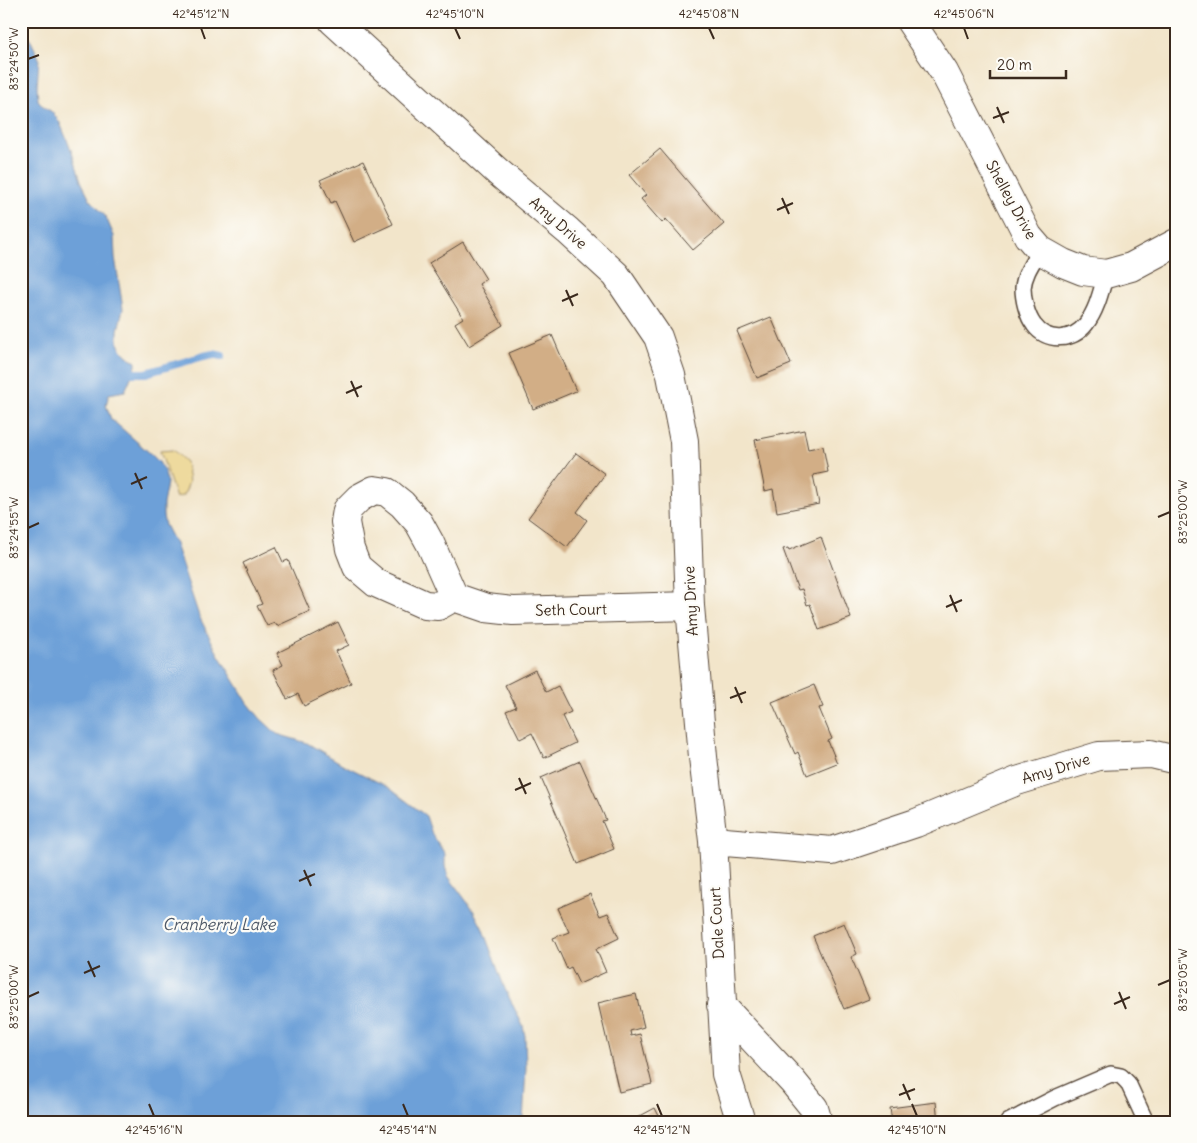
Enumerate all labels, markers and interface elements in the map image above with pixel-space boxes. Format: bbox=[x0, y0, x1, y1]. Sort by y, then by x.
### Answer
text: 42°45'12"N bbox=[172, 6, 230, 21]
text: 42°45'10"N bbox=[426, 6, 484, 21]
text: 42°45'08"N bbox=[679, 6, 739, 21]
text: 42°45'06"N bbox=[934, 6, 994, 21]
text: 83°24'50"W bbox=[6, 27, 21, 91]
scale bar bbox=[990, 48, 1066, 80]
text: 20 m bbox=[997, 55, 1032, 74]
street label: Shelley Drive bbox=[982, 157, 1041, 243]
street label: Amy Drive bbox=[526, 192, 591, 253]
text: 83°25'00"W bbox=[1175, 480, 1190, 544]
text: 83°24'55"W bbox=[6, 497, 21, 559]
street label: Amy Drive bbox=[679, 565, 702, 637]
street label: Seth Court bbox=[535, 599, 607, 620]
street label: Amy Drive bbox=[1019, 749, 1092, 788]
street label: Dale Court bbox=[705, 886, 728, 960]
water label: Cranberry Lake bbox=[163, 914, 277, 934]
text: 83°25'05"W bbox=[1175, 948, 1190, 1012]
text: 83°25'00"W bbox=[6, 965, 21, 1029]
text: 42°45'16"N bbox=[125, 1122, 183, 1137]
text: 42°45'14"N bbox=[379, 1122, 437, 1137]
text: 42°45'12"N bbox=[633, 1122, 691, 1137]
text: 42°45'10"N bbox=[888, 1122, 946, 1137]

